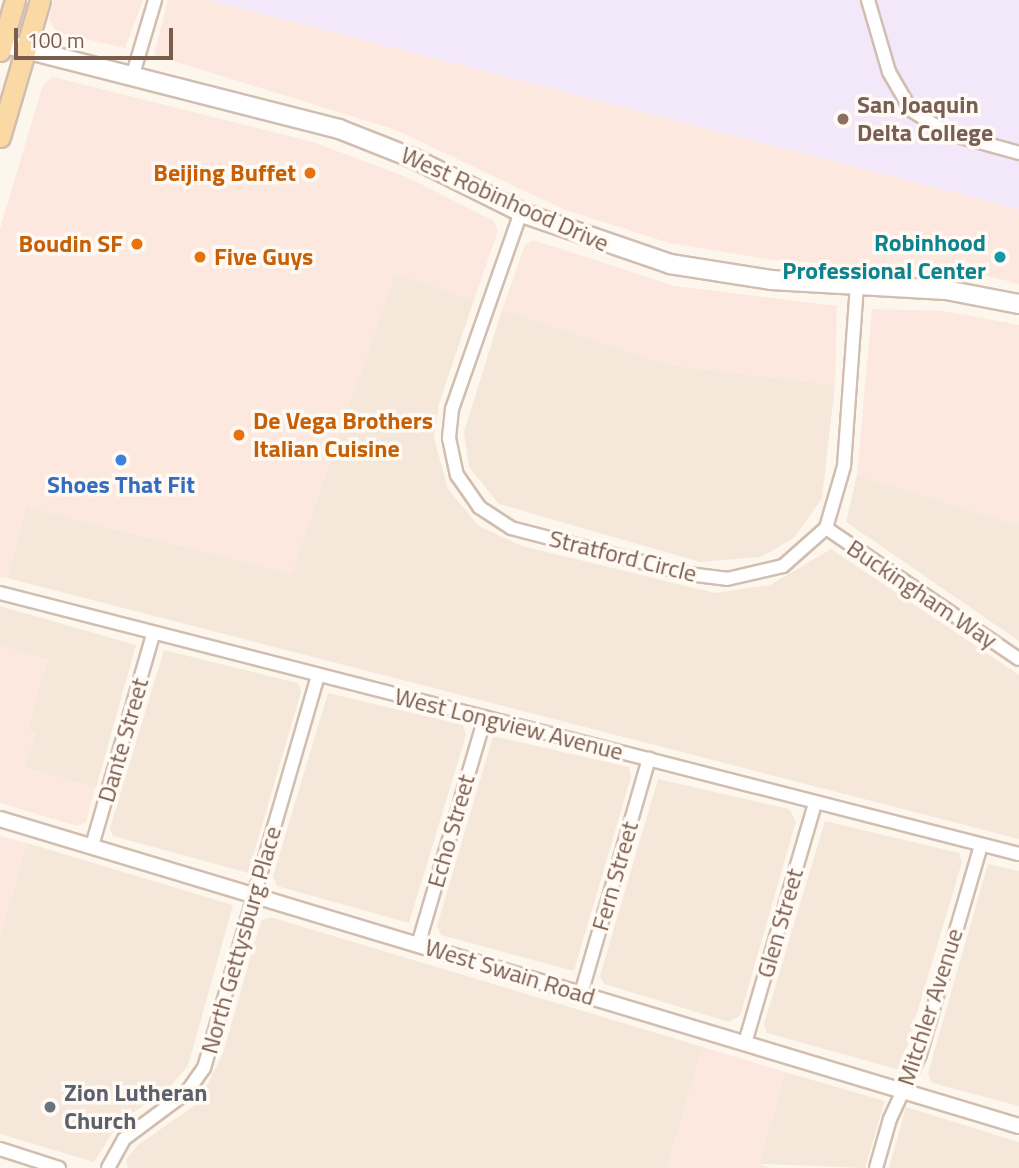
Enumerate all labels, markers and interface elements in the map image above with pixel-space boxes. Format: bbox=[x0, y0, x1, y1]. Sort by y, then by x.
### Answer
scale bar bbox=[18, 14, 177, 58]
text: 100 m bbox=[27, 24, 84, 56]
place label: San Joaquin Delta College bbox=[857, 91, 993, 147]
marker: San Joaquin Delta College bbox=[835, 111, 851, 127]
street label: West Robinhood Drive bbox=[397, 140, 613, 258]
place label: Beijing Buffet bbox=[153, 159, 296, 187]
marker: Beijing Buffet bbox=[302, 165, 318, 181]
place label: Robinhood Professional Center bbox=[782, 229, 986, 285]
place label: Boudin SF bbox=[19, 230, 123, 258]
marker: Boudin SF bbox=[129, 236, 145, 252]
place label: Five Guys bbox=[214, 243, 313, 271]
marker: Five Guys bbox=[192, 249, 208, 265]
marker: Robinhood Professional Center bbox=[992, 249, 1008, 265]
place label: De Vega Brothers Italian Cuisine bbox=[253, 407, 433, 463]
marker: De Vega Brothers Italian Cuisine bbox=[231, 427, 247, 443]
marker: Shoes That Fit bbox=[113, 452, 129, 468]
place label: Shoes That Fit bbox=[47, 471, 195, 499]
street label: Stratford Circle bbox=[546, 524, 700, 588]
street label: Buckingham Way bbox=[842, 533, 1002, 655]
street label: Dante Street bbox=[92, 675, 154, 805]
street label: West Longview Avenue bbox=[392, 682, 626, 766]
street label: Echo Street bbox=[421, 771, 481, 891]
street label: Fern Street bbox=[586, 818, 644, 934]
street label: North Gettysburg Place bbox=[195, 823, 287, 1057]
street label: Glen Street bbox=[751, 865, 809, 981]
street label: Mitchler Avenue bbox=[891, 925, 969, 1089]
street label: West Swain Road bbox=[422, 932, 598, 1012]
place label: Zion Lutheran Church bbox=[64, 1079, 208, 1135]
marker: Zion Lutheran Church bbox=[42, 1099, 58, 1115]

